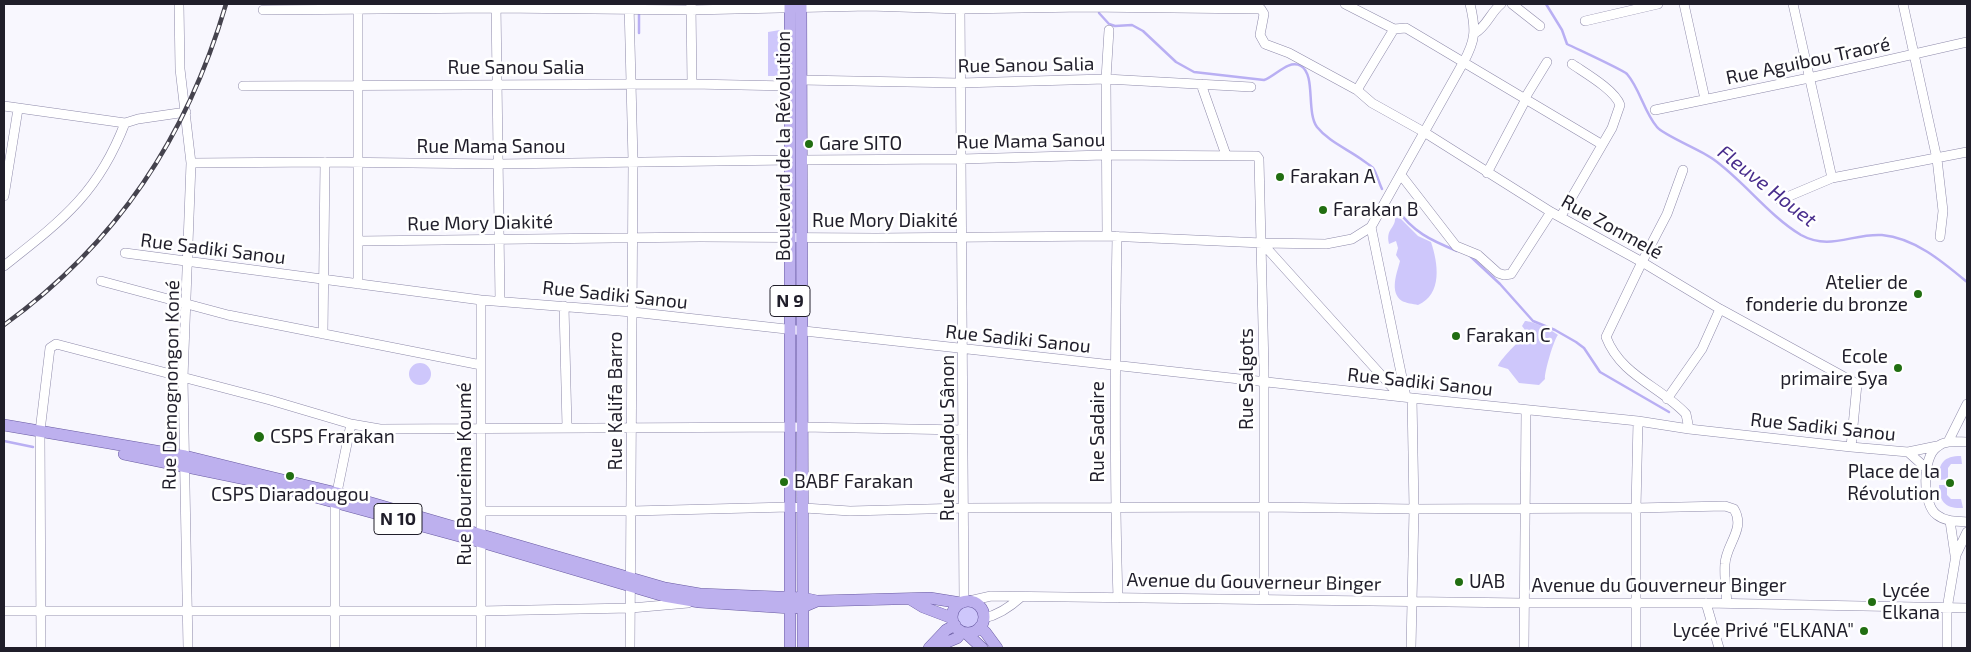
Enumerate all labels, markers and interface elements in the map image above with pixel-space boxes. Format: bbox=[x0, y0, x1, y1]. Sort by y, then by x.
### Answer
street label: Boulevard de la Révolution bbox=[773, 31, 795, 261]
street label: Rue Aguibou Traoré bbox=[1724, 32, 1892, 90]
street label: Rue Sanou Salia bbox=[957, 52, 1095, 78]
street label: Rue Sanou Salia bbox=[448, 57, 584, 79]
street label: Rue Mama Sanou bbox=[956, 128, 1106, 154]
place label: Gare SITO bbox=[819, 133, 902, 155]
street label: Rue Mama Sanou bbox=[416, 136, 566, 158]
marker: Gare SITO bbox=[803, 138, 815, 150]
water label: Fleuve Houet bbox=[1713, 140, 1821, 232]
place label: Farakan A bbox=[1290, 166, 1375, 188]
marker: Farakan A bbox=[1274, 171, 1286, 183]
street label: Rue Zonmelé bbox=[1557, 190, 1667, 264]
place label: Farakan B bbox=[1333, 199, 1418, 221]
marker: Farakan B bbox=[1317, 204, 1329, 216]
street label: Rue Mory Diakité bbox=[407, 210, 553, 236]
street label: Rue Mory Diakité bbox=[812, 210, 958, 232]
street label: Rue Sadiki Sanou bbox=[139, 229, 287, 269]
place label: Atelier de fonderie du bronze bbox=[1745, 272, 1908, 316]
street label: Rue Sadiki Sanou bbox=[541, 276, 689, 314]
street label: Rue Demognongon Koné bbox=[158, 280, 184, 490]
road number: N 9 bbox=[770, 286, 810, 316]
marker: Atelier de fonderie du bronze bbox=[1912, 288, 1924, 300]
street label: Rue Sadiki Sanou bbox=[944, 320, 1092, 358]
place label: Farakan C bbox=[1466, 325, 1550, 347]
street label: Rue Salgots bbox=[1236, 328, 1258, 430]
marker: Farakan C bbox=[1450, 330, 1462, 342]
street label: Rue Kalifa Barro bbox=[605, 332, 627, 470]
place label: Ecole primaire Sya bbox=[1780, 346, 1888, 390]
street label: Rue Amadou Sânon bbox=[937, 355, 959, 521]
marker: Ecole primaire Sya bbox=[1892, 362, 1904, 374]
street label: Rue Sadiki Sanou bbox=[1346, 363, 1494, 401]
street label: Rue Sadaire bbox=[1087, 381, 1109, 483]
street label: Rue Boureima Koumé bbox=[454, 382, 476, 566]
street label: Rue Sadiki Sanou bbox=[1749, 408, 1897, 446]
place label: CSPS Frarakan bbox=[270, 426, 395, 448]
marker: CSPS Frarakan bbox=[252, 430, 266, 444]
place label: Place de la Révolution bbox=[1847, 461, 1940, 505]
marker: CSPS Diaradougou bbox=[284, 470, 296, 482]
place label: BABF Farakan bbox=[794, 471, 913, 493]
marker: BABF Farakan bbox=[778, 476, 790, 488]
marker: Place de la Révolution bbox=[1944, 477, 1956, 489]
place label: CSPS Diaradougou bbox=[211, 484, 369, 506]
road number: N 10 bbox=[374, 504, 422, 534]
street label: Avenue du Gouverneur Binger bbox=[1126, 568, 1382, 596]
place label: UAB bbox=[1469, 571, 1505, 593]
street label: Avenue du Gouverneur Binger bbox=[1532, 575, 1786, 597]
marker: UAB bbox=[1453, 576, 1465, 588]
place label: Lycée Elkana bbox=[1882, 580, 1940, 624]
marker: Lycée Elkana bbox=[1866, 596, 1878, 608]
place label: Lycée Privé "ELKANA" bbox=[1673, 620, 1854, 642]
marker: Lycée Privé "ELKANA" bbox=[1858, 625, 1870, 637]

